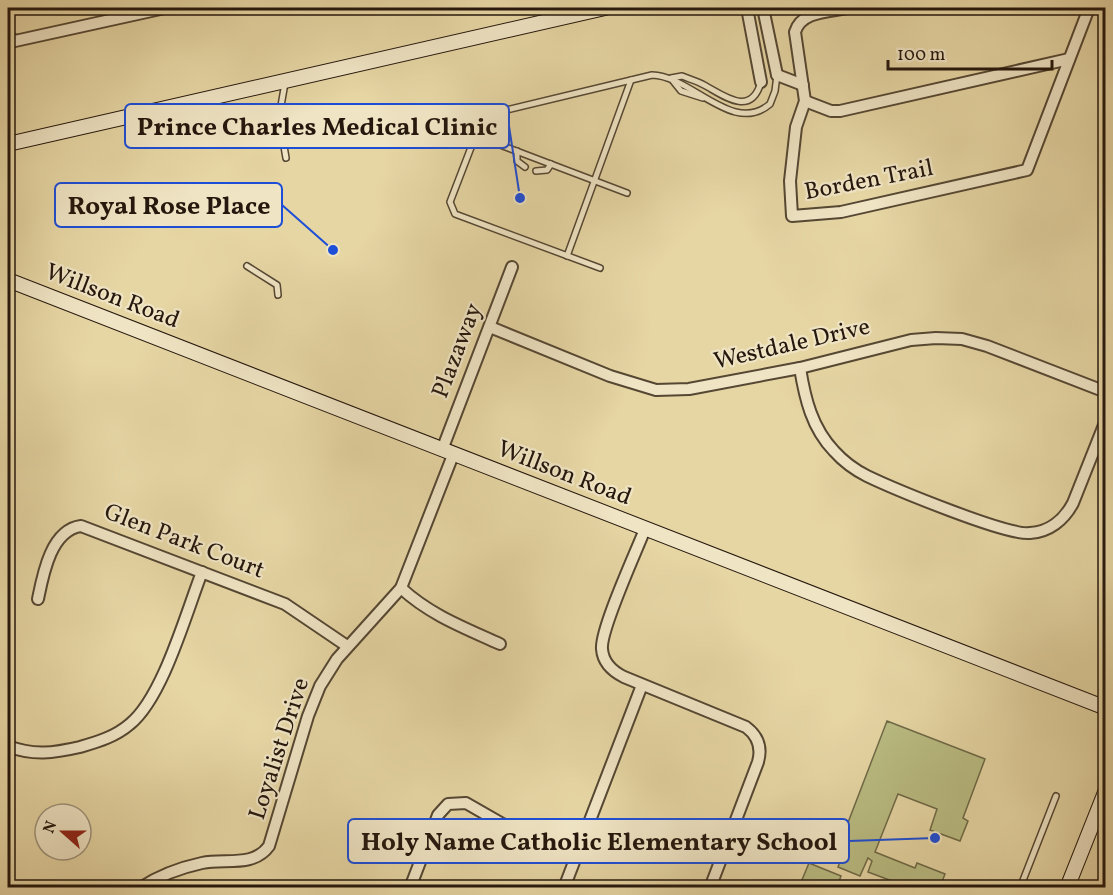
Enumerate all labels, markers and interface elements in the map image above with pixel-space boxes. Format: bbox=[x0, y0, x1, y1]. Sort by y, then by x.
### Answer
scale bar bbox=[888, 33, 1052, 71]
text: 100 m bbox=[897, 43, 946, 68]
callout: Prince Charles Medical Clinic bbox=[125, 104, 509, 148]
text: Prince Charles Medical Clinic bbox=[137, 110, 497, 146]
street label: Borden Trail bbox=[802, 152, 936, 210]
callout: Royal Rose Place bbox=[55, 183, 282, 227]
text: Royal Rose Place bbox=[68, 189, 270, 225]
street label: Willson Road bbox=[40, 256, 184, 338]
street label: Plazaway bbox=[424, 299, 492, 403]
street label: Westdale Drive bbox=[711, 311, 873, 379]
street label: Willson Road bbox=[492, 433, 636, 515]
street label: Glen Park Court bbox=[99, 496, 269, 588]
street label: Loyalist Drive bbox=[241, 674, 319, 824]
north arrow bbox=[33, 802, 93, 862]
text: N bbox=[39, 818, 63, 837]
callout: Holy Name Catholic Elementary School bbox=[348, 819, 849, 863]
text: Holy Name Catholic Elementary School bbox=[361, 825, 837, 861]

